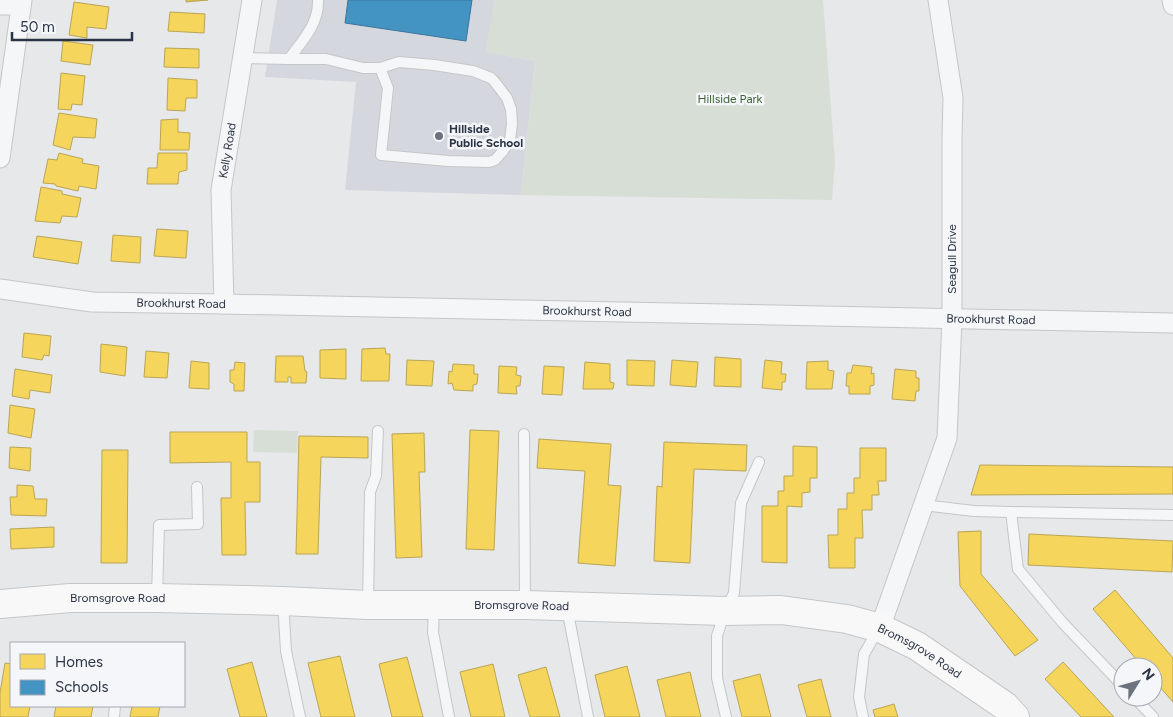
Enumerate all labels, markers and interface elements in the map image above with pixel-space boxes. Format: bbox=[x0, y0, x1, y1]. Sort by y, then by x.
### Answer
scale bar bbox=[12, 10, 132, 42]
text: 50 m bbox=[20, 18, 55, 36]
park label: Hillside Park bbox=[698, 92, 763, 106]
street label: Kelly Road bbox=[216, 122, 239, 179]
place label: Hillside Public School bbox=[449, 122, 523, 150]
marker: Hillside Public School bbox=[433, 130, 445, 142]
street label: Seagull Drive bbox=[945, 224, 959, 294]
street label: Brookhurst Road bbox=[136, 296, 226, 311]
street label: Brookhurst Road bbox=[542, 303, 632, 319]
street label: Brookhurst Road bbox=[946, 311, 1036, 327]
street label: Bromsgrove Road bbox=[70, 591, 166, 605]
street label: Bromsgrove Road bbox=[474, 598, 570, 613]
street label: Bromsgrove Road bbox=[875, 621, 964, 681]
legend bbox=[10, 642, 185, 707]
text: Homes bbox=[55, 653, 103, 671]
north arrow bbox=[1113, 657, 1163, 707]
text: N bbox=[1138, 665, 1158, 684]
text: Schools bbox=[55, 678, 108, 696]

